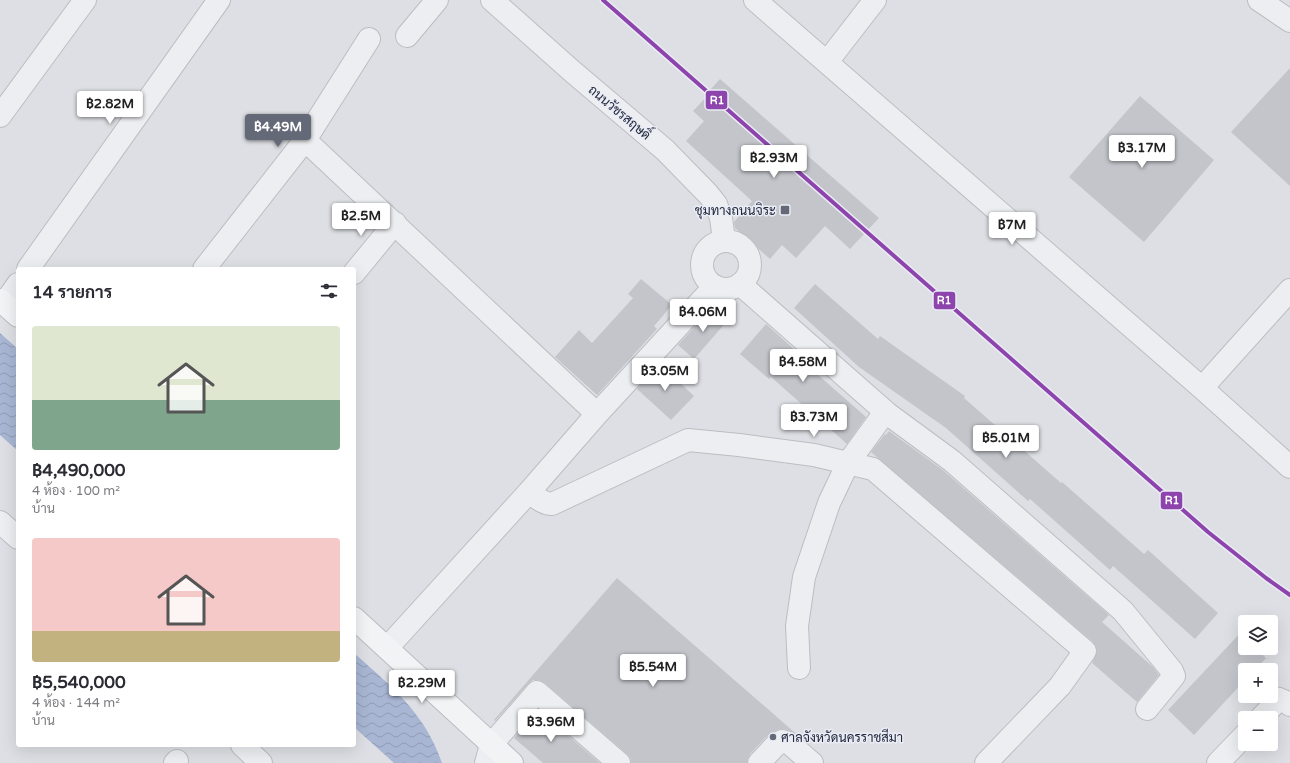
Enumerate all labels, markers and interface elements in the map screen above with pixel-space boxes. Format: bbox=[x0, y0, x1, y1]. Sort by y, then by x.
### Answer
street label: ถนนวัชรสฤษดิ์ bbox=[585, 78, 657, 143]
line badge: R1 bbox=[705, 90, 728, 110]
pin: ฿2.82M bbox=[77, 91, 143, 125]
text: R1 bbox=[710, 94, 724, 107]
text: ฿2.82M bbox=[86, 96, 134, 112]
pin: ฿4.49M bbox=[245, 114, 311, 148]
text: ฿4.49M bbox=[254, 119, 302, 135]
pin: ฿3.17M bbox=[1109, 135, 1175, 169]
text: ฿3.17M bbox=[1118, 140, 1166, 156]
pin: ฿2.93M bbox=[741, 145, 807, 179]
text: ฿2.93M bbox=[750, 150, 798, 166]
place label: ชุมทางถนนจิระ bbox=[695, 202, 776, 220]
pin: ฿2.5M bbox=[333, 203, 389, 237]
marker: ชุมทางถนนจิระ bbox=[779, 204, 791, 216]
text: ฿2.5M bbox=[341, 208, 381, 224]
pin: ฿7M bbox=[993, 212, 1031, 246]
text: ฿7M bbox=[998, 217, 1026, 233]
icon: filters bbox=[318, 280, 340, 302]
text: 14 รายการ bbox=[32, 282, 112, 303]
line badge: R1 bbox=[933, 291, 956, 310]
text: R1 bbox=[937, 294, 951, 307]
pin: ฿4.06M bbox=[670, 299, 736, 333]
text: ฿4.06M bbox=[679, 304, 727, 320]
pin: ฿4.58M bbox=[770, 349, 836, 383]
icon: home bbox=[150, 352, 222, 424]
text: ฿4.58M bbox=[779, 354, 827, 370]
pin: ฿3.05M bbox=[632, 358, 698, 392]
text: ฿3.05M bbox=[641, 363, 689, 379]
pin: ฿3.73M bbox=[781, 404, 847, 438]
text: ฿3.73M bbox=[790, 409, 838, 425]
pin: ฿5.01M bbox=[973, 425, 1039, 459]
text: ฿5.01M bbox=[982, 430, 1030, 446]
text: ฿4,490,000 bbox=[32, 460, 125, 481]
text: 4 ห้อง · 100 m² bbox=[32, 483, 120, 499]
line badge: R1 bbox=[1160, 491, 1183, 510]
text: R1 bbox=[1165, 494, 1179, 507]
text: บ้าน bbox=[32, 501, 55, 517]
icon: home bbox=[150, 564, 222, 636]
map controls bbox=[1238, 615, 1278, 751]
button: layers bbox=[1238, 615, 1278, 655]
pin: ฿5.54M bbox=[620, 654, 686, 688]
text: ฿5.54M bbox=[629, 659, 677, 675]
button: + bbox=[1238, 663, 1278, 703]
pin: ฿2.29M bbox=[389, 670, 455, 704]
text: ฿5,540,000 bbox=[32, 672, 126, 693]
text: ฿2.29M bbox=[398, 675, 446, 691]
text: 4 ห้อง · 144 m² bbox=[32, 695, 120, 711]
pin: ฿3.96M bbox=[518, 709, 584, 743]
button: − bbox=[1238, 711, 1278, 751]
text: บ้าน bbox=[32, 713, 55, 729]
text: ฿3.96M bbox=[527, 714, 575, 730]
place label: ศาลจังหวัดนครราชสีมา bbox=[781, 728, 903, 746]
marker: ศาลจังหวัดนครราชสีมา bbox=[768, 732, 778, 742]

